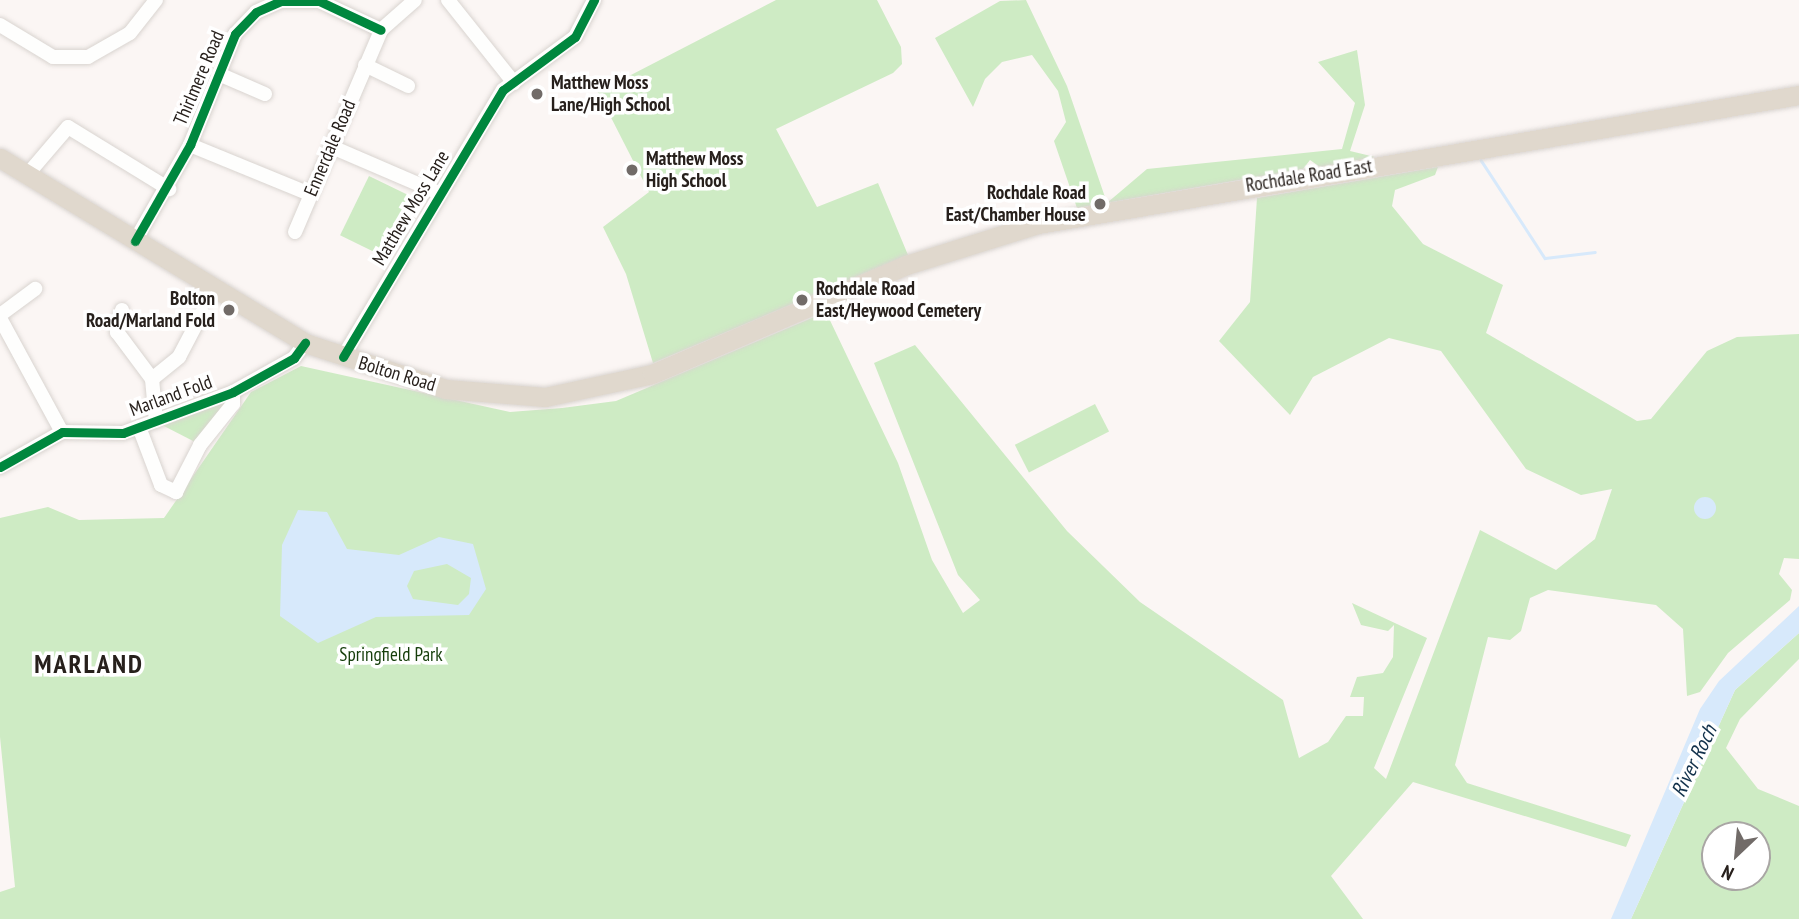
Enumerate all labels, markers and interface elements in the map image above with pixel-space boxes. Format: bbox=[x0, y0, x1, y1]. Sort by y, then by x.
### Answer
street label: Thirlmere Road bbox=[169, 27, 229, 129]
place label: Matthew Moss Lane/High School bbox=[551, 72, 670, 116]
marker: Matthew Moss Lane/High School bbox=[529, 86, 545, 102]
street label: Ennerdale Road bbox=[299, 96, 361, 200]
street label: Matthew Moss Lane bbox=[368, 146, 454, 270]
place label: Matthew Moss High School bbox=[646, 148, 744, 192]
street label: Rochdale Road East bbox=[1244, 155, 1374, 197]
marker: Matthew Moss High School bbox=[624, 162, 640, 178]
place label: Rochdale Road East/Chamber House bbox=[946, 182, 1086, 226]
marker: Rochdale Road East/Chamber House bbox=[1092, 196, 1108, 212]
place label: Rochdale Road East/Heywood Cemetery bbox=[816, 278, 981, 322]
place label: Bolton Road/Marland Fold bbox=[86, 288, 215, 332]
marker: Rochdale Road East/Heywood Cemetery bbox=[794, 292, 810, 308]
marker: Bolton Road/Marland Fold bbox=[221, 302, 237, 318]
street label: Bolton Road bbox=[356, 351, 438, 397]
street label: Marland Fold bbox=[127, 371, 215, 421]
park label: Springfield Park bbox=[339, 644, 443, 666]
district label: MARLAND bbox=[35, 648, 143, 680]
water label: River Roch bbox=[1666, 721, 1722, 801]
north arrow bbox=[1701, 821, 1771, 891]
text: N bbox=[1718, 860, 1738, 886]

